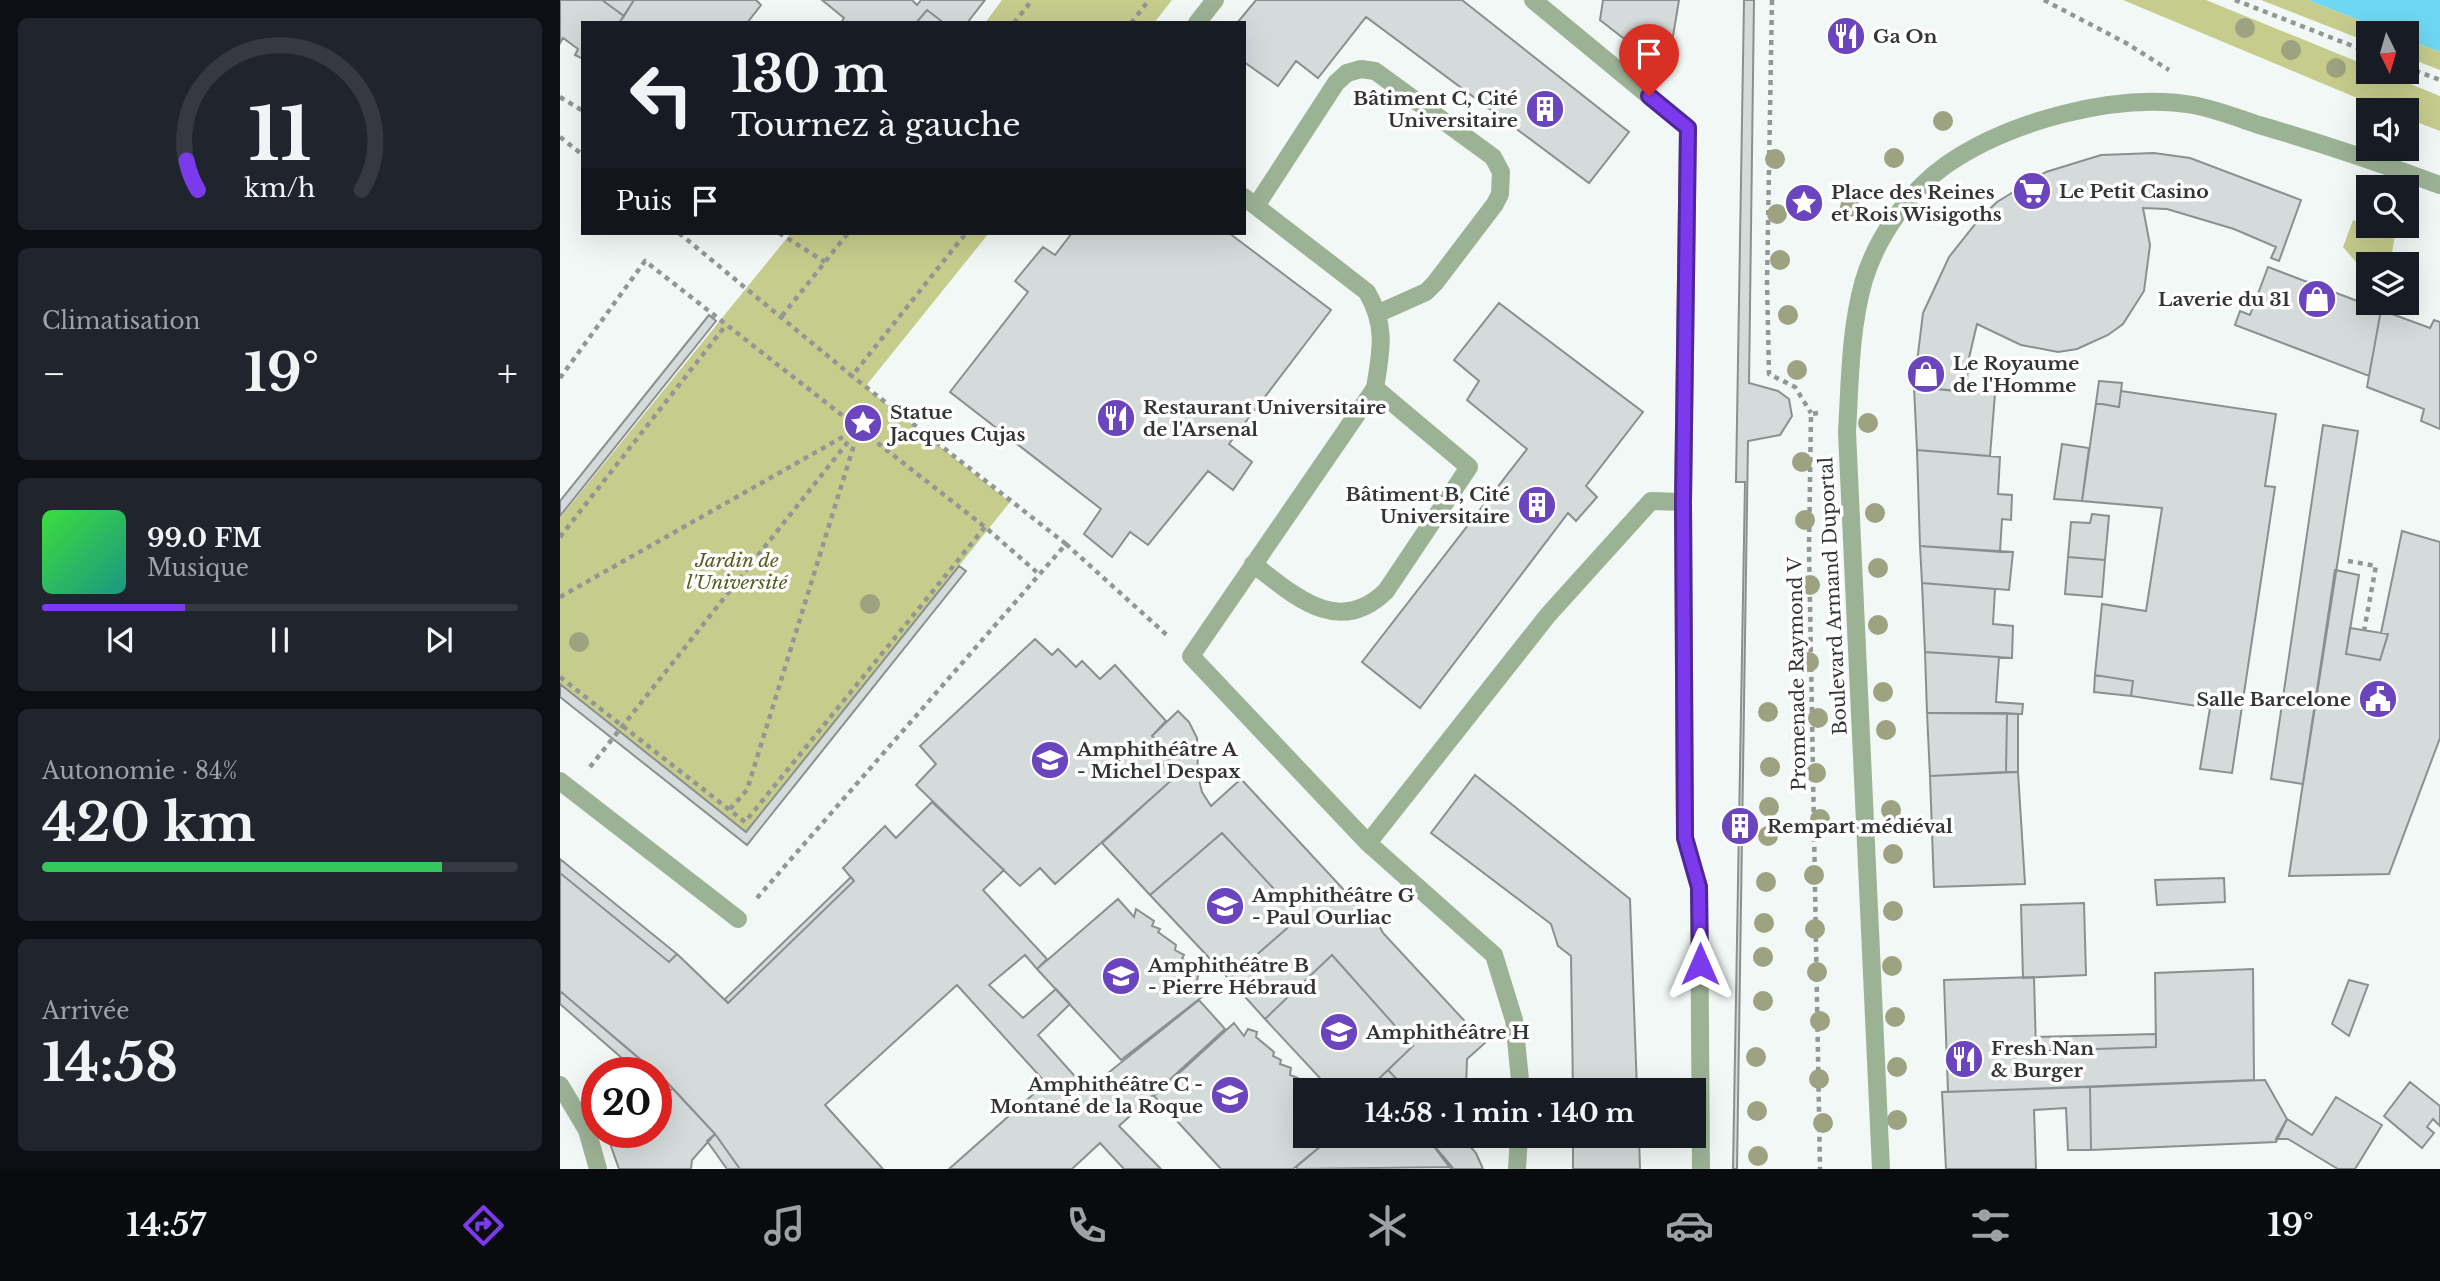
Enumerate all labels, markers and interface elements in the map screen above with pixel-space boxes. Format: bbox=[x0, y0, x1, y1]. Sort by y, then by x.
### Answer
restaurant icon: Ga On bbox=[1825, 15, 1867, 57]
north arrow bbox=[2356, 21, 2418, 84]
map controls bbox=[2356, 21, 2419, 315]
pin bbox=[1619, 24, 1679, 96]
place label: Ga On bbox=[1873, 25, 1938, 48]
icon: arrive bbox=[1630, 35, 1668, 73]
text: 130 m bbox=[731, 44, 888, 105]
icon: left bbox=[616, 49, 707, 140]
place label: Bâtiment C, Cité Universitaire bbox=[1353, 87, 1518, 132]
building icon: Bâtiment C, Cité Universitaire bbox=[1524, 88, 1566, 130]
text: 11 bbox=[248, 89, 312, 180]
button: sound bbox=[2356, 98, 2419, 161]
text: Tournez à gauche bbox=[731, 105, 1021, 145]
supermarket icon: Le Petit Casino bbox=[2011, 170, 2053, 212]
text: km/h bbox=[245, 173, 315, 204]
button: search bbox=[2356, 175, 2419, 238]
place label: Le Petit Casino bbox=[2059, 180, 2209, 203]
place label: Place des Reines et Rois Wisigoths bbox=[1831, 181, 2002, 226]
icon: arrive bbox=[686, 182, 724, 220]
place icon: Place des Reines et Rois Wisigoths bbox=[1783, 182, 1825, 224]
text: Puis bbox=[616, 185, 672, 217]
button: layers bbox=[2356, 252, 2419, 315]
shop icon: Laverie du 31 bbox=[2296, 278, 2338, 320]
place label: Laverie du 31 bbox=[2158, 288, 2290, 311]
text: Climatisation bbox=[42, 307, 200, 335]
text: 19° bbox=[244, 341, 319, 405]
text: − bbox=[42, 350, 66, 397]
text: + bbox=[497, 350, 518, 397]
place label: Le Royaume de l'Homme bbox=[1953, 352, 2079, 397]
shop icon: Le Royaume de l'Homme bbox=[1905, 353, 1947, 395]
place label: Restaurant Universitaire de l'Arsenal bbox=[1143, 396, 1386, 441]
restaurant icon: Restaurant Universitaire de l'Arsenal bbox=[1095, 397, 1137, 439]
place label: Statue Jacques Cujas bbox=[886, 401, 1025, 446]
place icon: Statue Jacques Cujas bbox=[842, 402, 884, 444]
street label: Boulevard Armand Duportal bbox=[1814, 456, 1852, 736]
place label: Bâtiment B, Cité Universitaire bbox=[1346, 483, 1510, 528]
building icon: Bâtiment B, Cité Universitaire bbox=[1516, 484, 1558, 526]
text: 99.0 FM bbox=[147, 522, 262, 554]
park label: Jardin de l'Université bbox=[687, 549, 789, 594]
text: Musique bbox=[147, 554, 249, 582]
street label: Promenade Raymond V bbox=[1783, 556, 1811, 791]
icon: previous bbox=[102, 621, 140, 659]
icon: pause bbox=[261, 621, 299, 659]
icon: next bbox=[420, 621, 458, 659]
public building icon: Salle Barcelone bbox=[2357, 678, 2399, 720]
place label: Salle Barcelone bbox=[2196, 688, 2351, 711]
place label: Amphithéâtre A - Michel Despax bbox=[1076, 738, 1241, 783]
school or university icon: Amphithéâtre A - Michel Despax bbox=[1029, 739, 1071, 781]
text: Autonomie · 84% bbox=[42, 757, 238, 785]
text: 420 km bbox=[42, 791, 256, 855]
building icon: Rempart médiéval bbox=[1719, 805, 1761, 847]
place label: Rempart médiéval bbox=[1767, 815, 1953, 838]
place label: Amphithéâtre G - Paul Ourliac bbox=[1251, 884, 1415, 929]
school or university icon: Amphithéâtre G - Paul Ourliac bbox=[1204, 885, 1246, 927]
position arrow bbox=[1663, 927, 1737, 1001]
place label: Amphithéâtre B - Pierre Hébraud bbox=[1147, 954, 1317, 999]
school or university icon: Amphithéâtre B - Pierre Hébraud bbox=[1100, 955, 1142, 997]
text: Arrivée bbox=[42, 997, 129, 1025]
school or university icon: Amphithéâtre H bbox=[1318, 1011, 1360, 1053]
place label: Amphithéâtre H bbox=[1365, 1021, 1530, 1044]
text: 14:58 bbox=[42, 1031, 178, 1095]
place label: Fresh Nan & Burger bbox=[1991, 1037, 2094, 1082]
restaurant icon: Fresh Nan & Burger bbox=[1943, 1038, 1985, 1080]
speed limit sign: 20 bbox=[581, 1057, 672, 1148]
place label: Amphithéâtre C - Montané de la Roque bbox=[990, 1073, 1203, 1118]
school or university icon: Amphithéâtre C - Montané de la Roque bbox=[1209, 1074, 1251, 1116]
text: 14:58 · 1 min · 140 m bbox=[1365, 1097, 1634, 1129]
icon: directions bbox=[459, 1201, 508, 1250]
icon: music bbox=[760, 1201, 809, 1250]
icon: phone bbox=[1062, 1201, 1111, 1250]
icon: climate bbox=[1363, 1201, 1412, 1250]
icon: car bbox=[1665, 1201, 1714, 1250]
icon: filters bbox=[1966, 1201, 2015, 1250]
text: 14:57 bbox=[126, 1205, 206, 1245]
text: 19° bbox=[2267, 1205, 2314, 1245]

